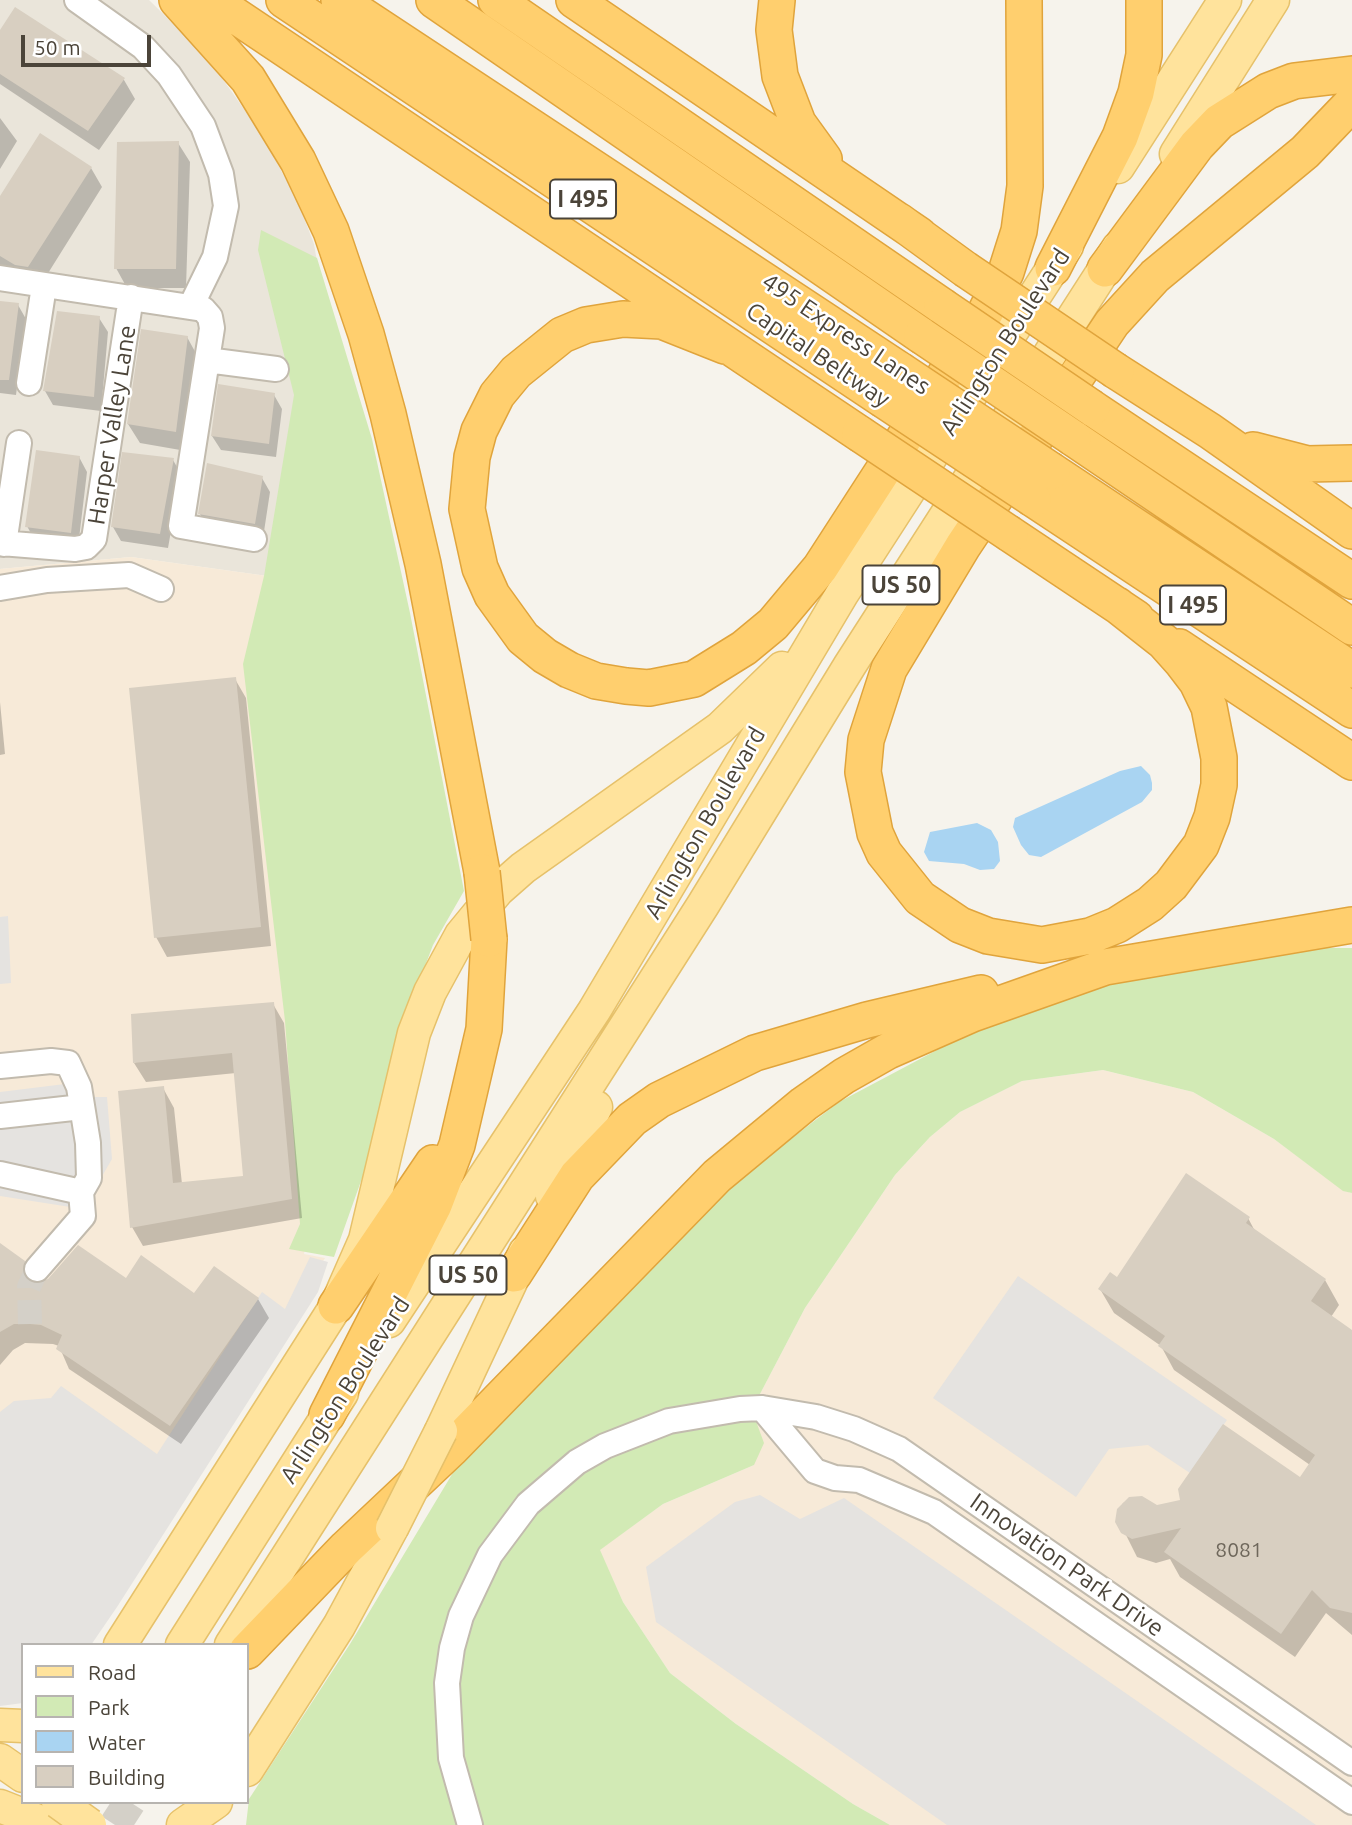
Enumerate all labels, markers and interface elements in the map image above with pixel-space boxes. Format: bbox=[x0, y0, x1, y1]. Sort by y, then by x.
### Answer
scale bar bbox=[24, 21, 154, 65]
text: 50 m bbox=[34, 35, 81, 59]
road number: I 495 bbox=[550, 180, 616, 218]
street label: Arlington Boulevard bbox=[934, 243, 1076, 441]
street label: 495 Express Lanes bbox=[756, 267, 936, 401]
street label: Capital Beltway bbox=[741, 296, 895, 414]
street label: Harper Valley Lane bbox=[82, 323, 142, 527]
road number: US 50 bbox=[862, 566, 940, 604]
road number: I 495 bbox=[1160, 586, 1226, 624]
street label: Arlington Boulevard bbox=[638, 722, 772, 924]
road number: US 50 bbox=[430, 1256, 506, 1294]
street label: Arlington Boulevard bbox=[274, 1291, 416, 1489]
street label: Innovation Park Drive bbox=[965, 1487, 1169, 1643]
house number: 8081 bbox=[1215, 1537, 1263, 1563]
legend bbox=[21, 1643, 248, 1804]
text: Road bbox=[88, 1660, 136, 1684]
text: Park bbox=[88, 1695, 130, 1719]
text: Water bbox=[88, 1730, 146, 1754]
text: Building bbox=[88, 1765, 165, 1789]

